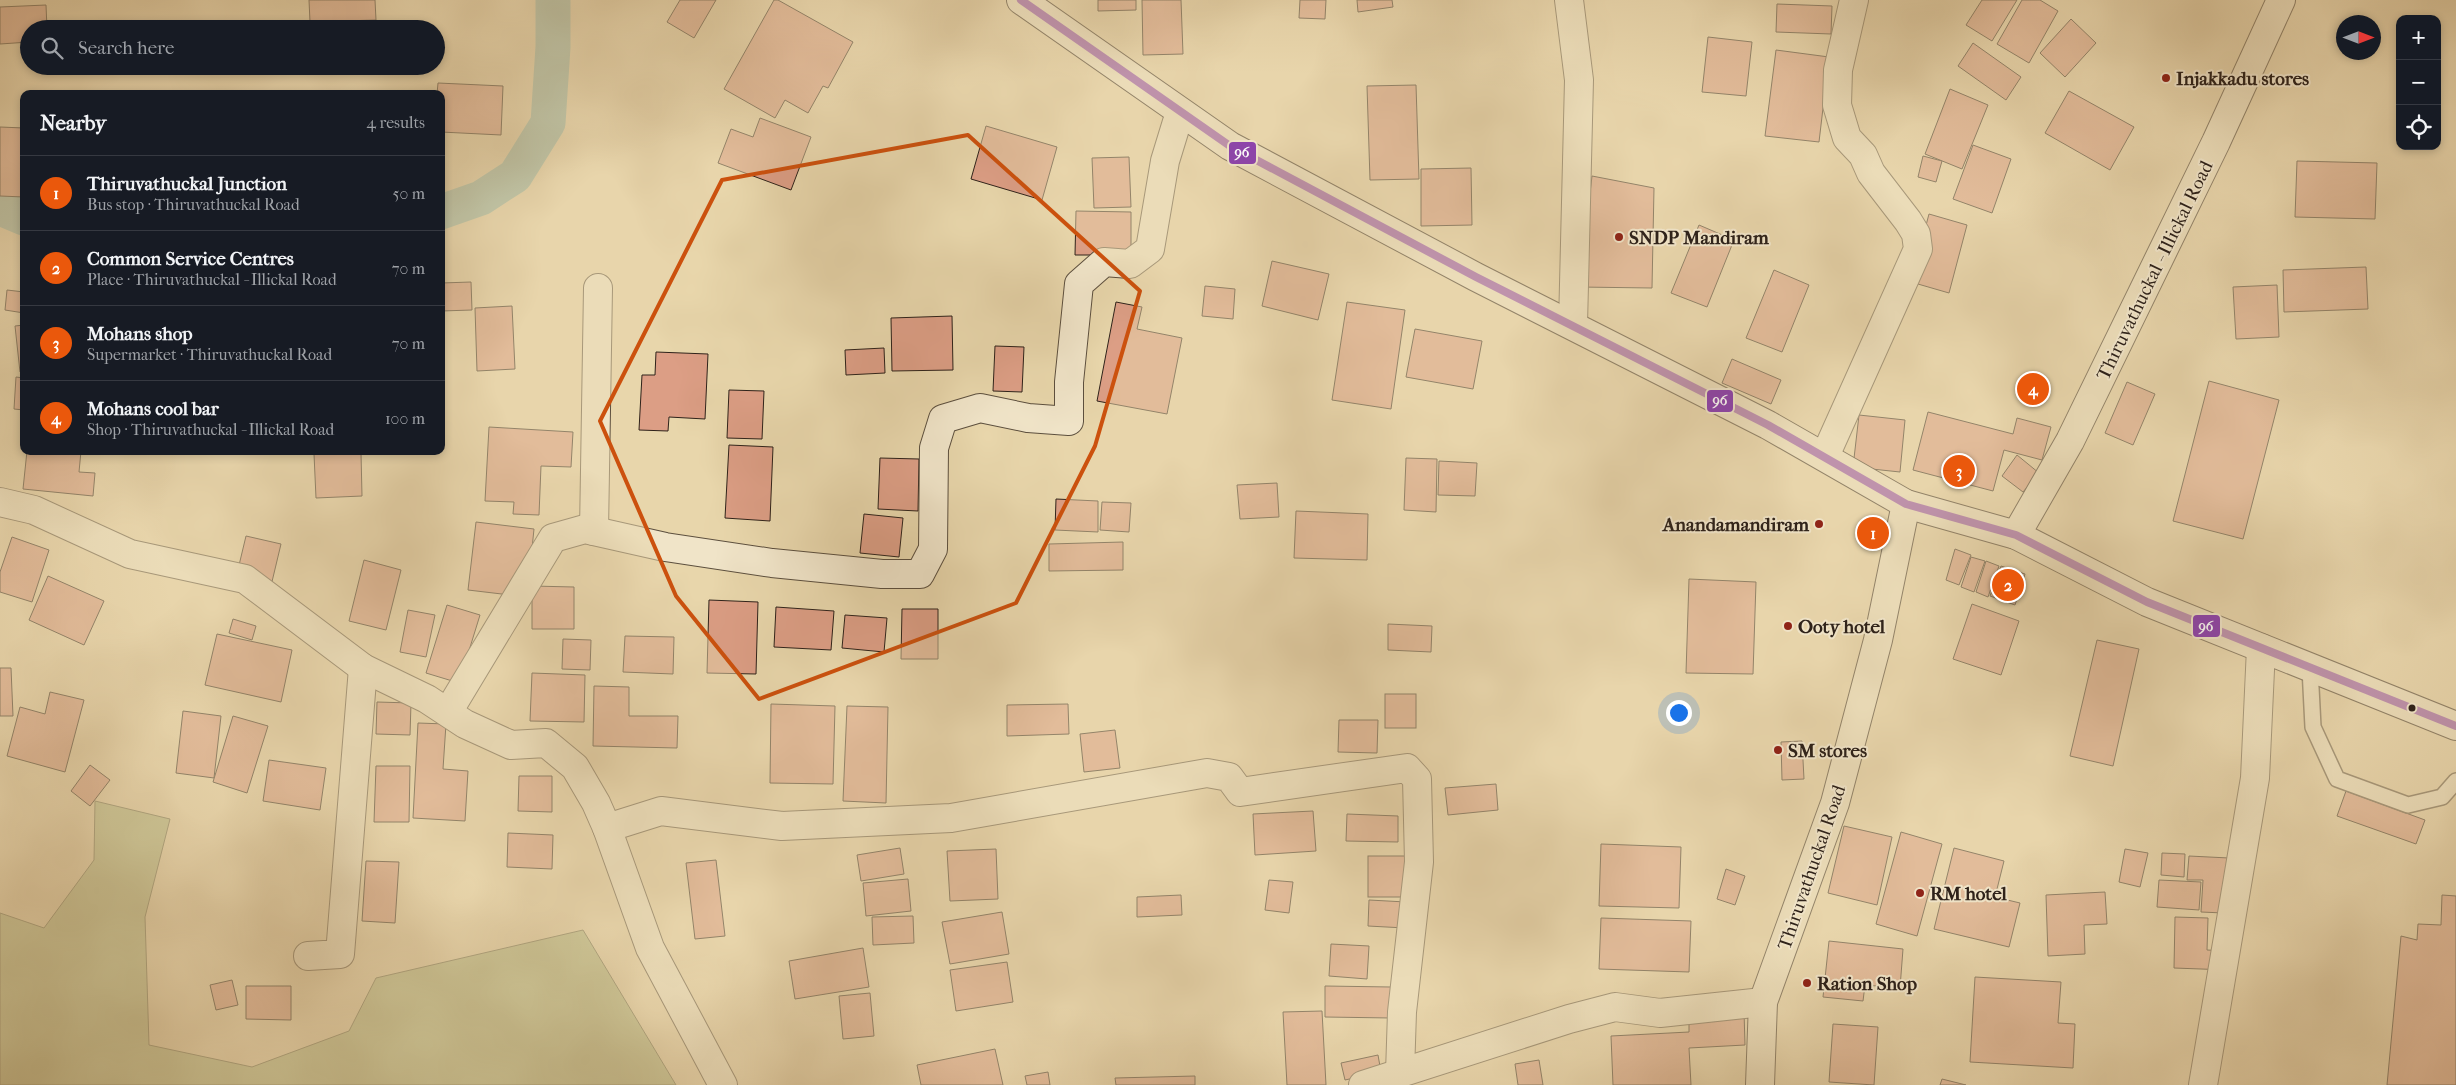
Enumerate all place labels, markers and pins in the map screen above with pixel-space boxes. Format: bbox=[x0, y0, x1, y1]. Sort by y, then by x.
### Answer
place label: Injakkadu stores bbox=[2176, 68, 2309, 90]
marker: Injakkadu stores bbox=[2160, 72, 2172, 84]
place label: SNDP Mandiram bbox=[1629, 227, 1769, 249]
marker: SNDP Mandiram bbox=[1613, 231, 1625, 243]
pin: 4 bbox=[2017, 370, 2049, 408]
pin: 3 bbox=[1943, 452, 1975, 490]
place label: Anandamandiram bbox=[1662, 514, 1809, 536]
pin: 1 bbox=[1857, 514, 1889, 552]
marker: Anandamandiram bbox=[1813, 518, 1825, 530]
pin: 2 bbox=[1992, 566, 2024, 604]
place label: Ooty hotel bbox=[1798, 616, 1886, 638]
marker: Ooty hotel bbox=[1782, 620, 1794, 632]
unlabelled marker bbox=[2407, 703, 2417, 713]
place label: SM stores bbox=[1788, 740, 1867, 762]
marker: SM stores bbox=[1772, 744, 1784, 756]
place label: RM hotel bbox=[1930, 883, 2007, 905]
marker: RM hotel bbox=[1914, 887, 1926, 899]
place label: Ration Shop bbox=[1817, 973, 1917, 995]
marker: Ration Shop bbox=[1801, 977, 1813, 989]

